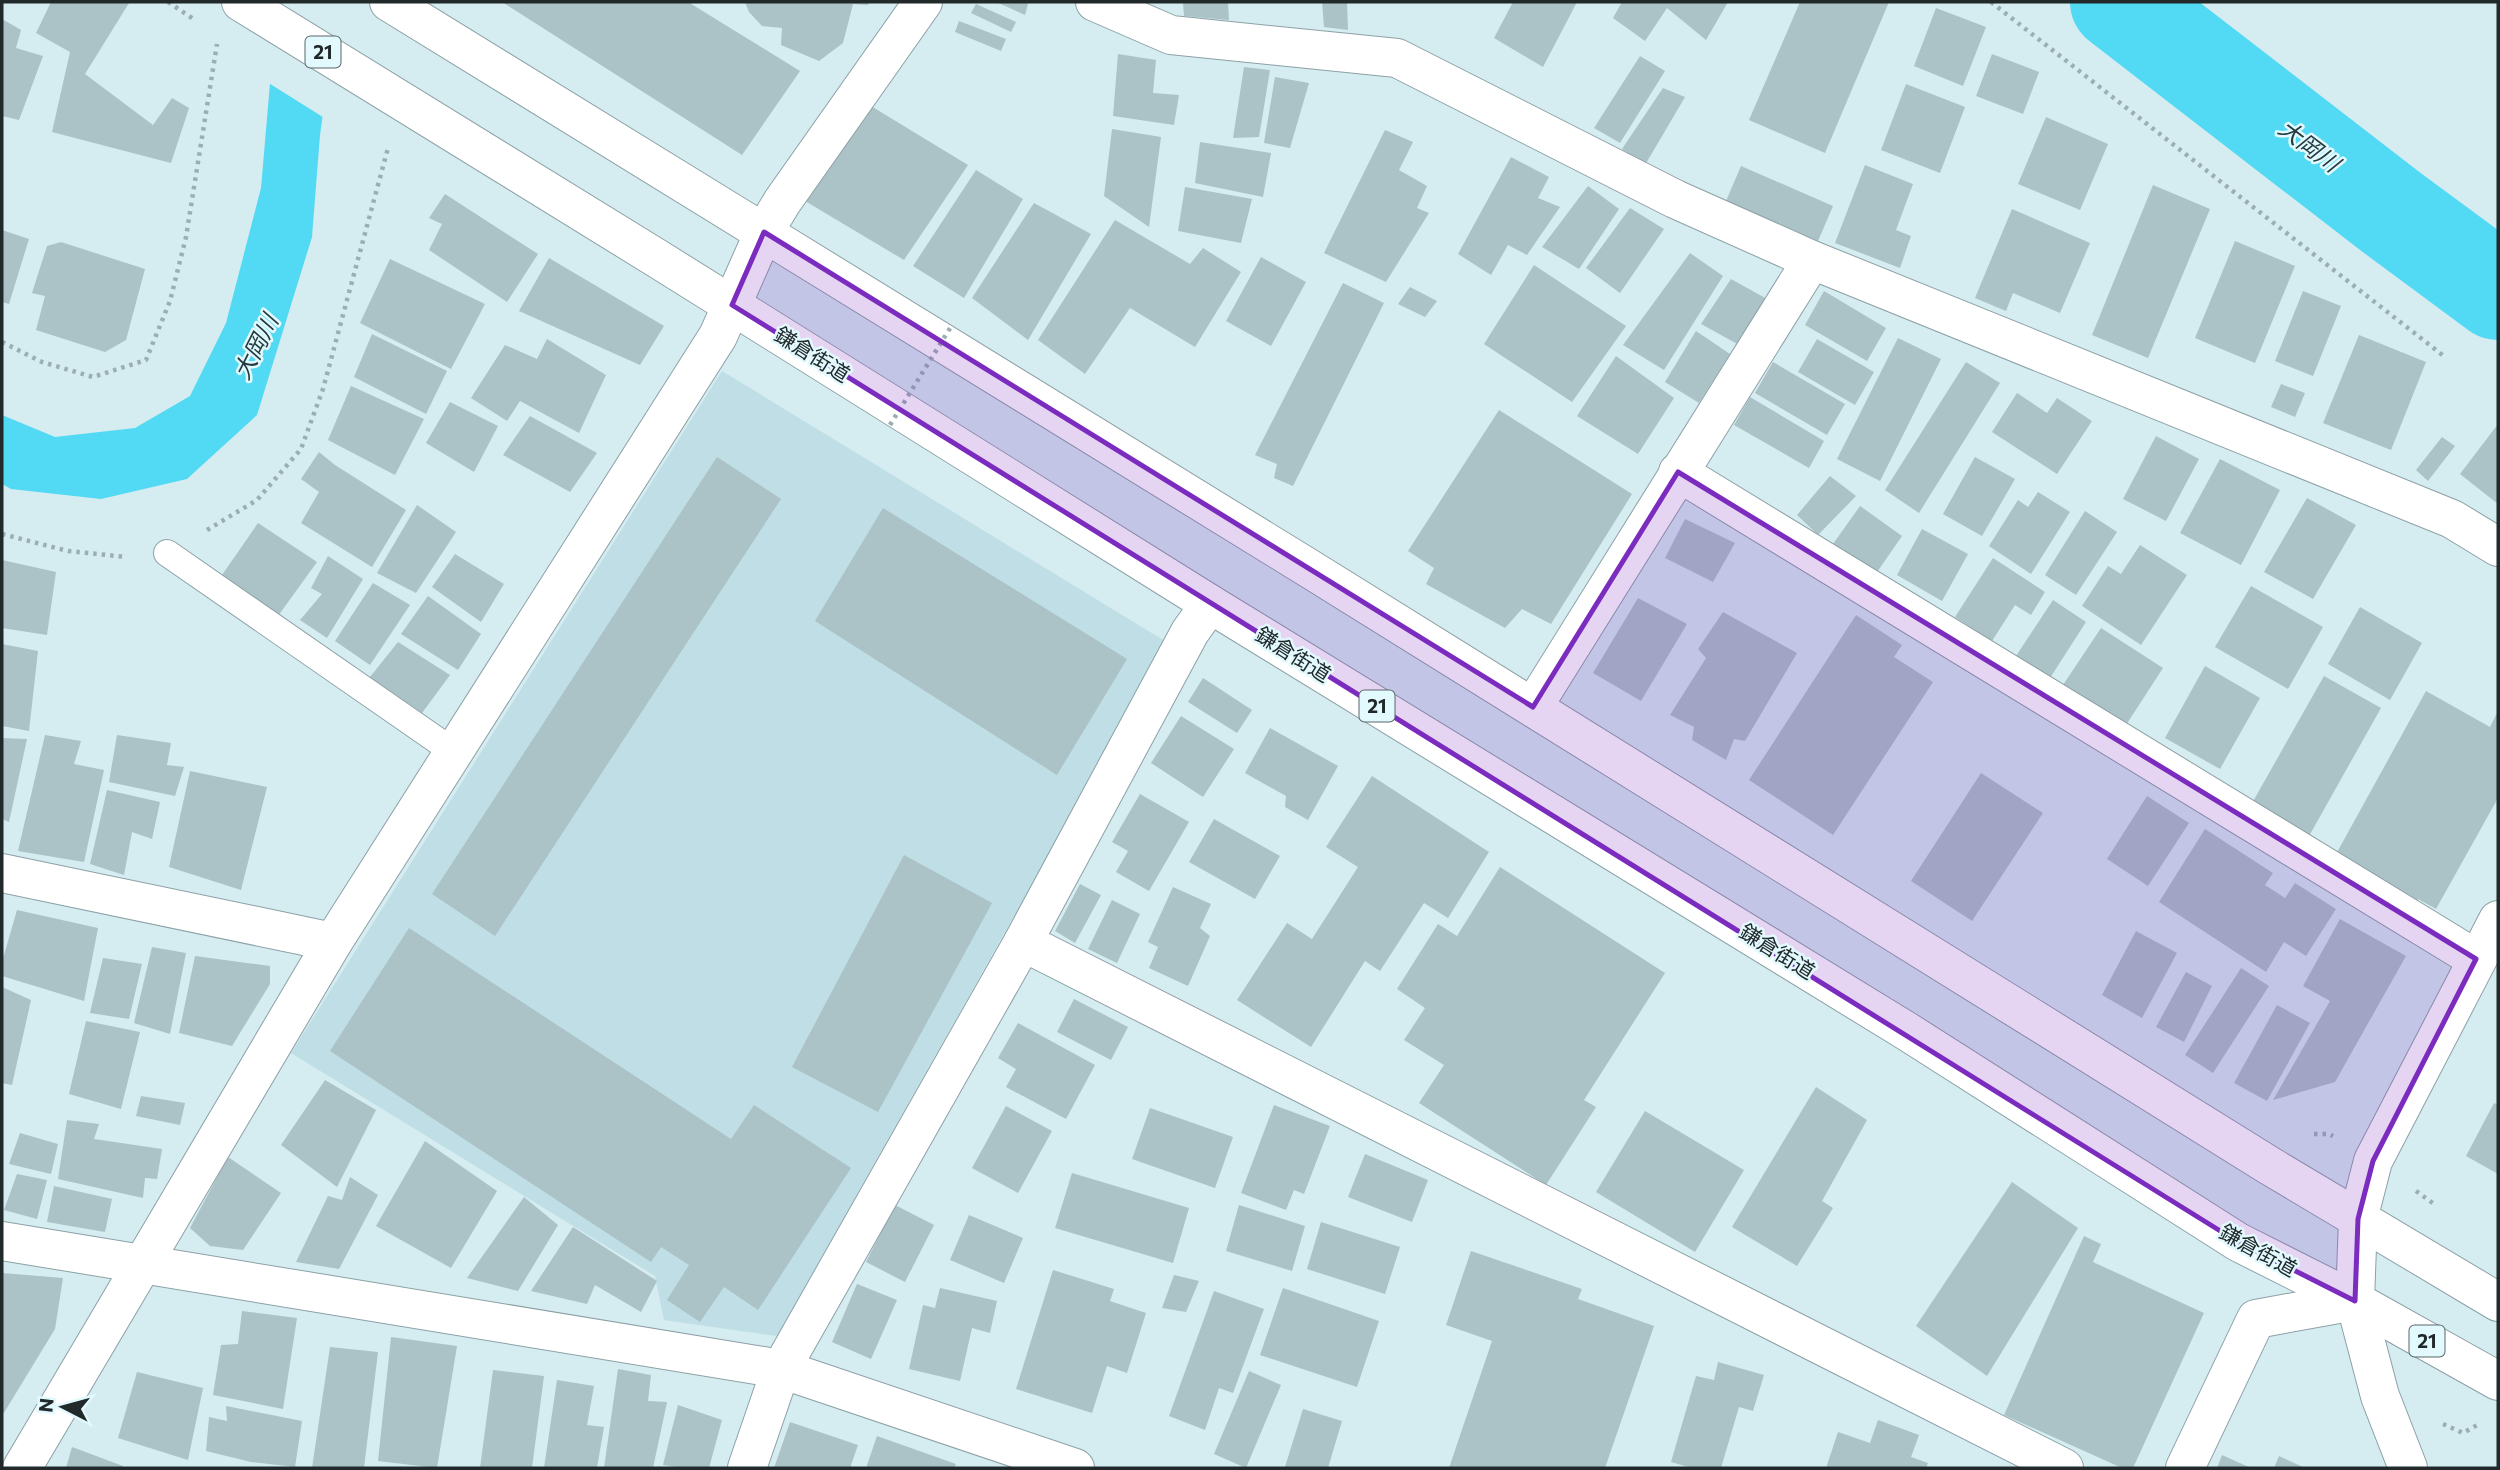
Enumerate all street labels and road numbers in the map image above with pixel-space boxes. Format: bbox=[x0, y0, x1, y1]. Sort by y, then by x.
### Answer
road number: 21 bbox=[306, 36, 340, 68]
street label: 鎌倉街道 bbox=[771, 321, 855, 387]
street label: 鎌倉街道 bbox=[1252, 621, 1336, 687]
road number: 21 bbox=[1360, 691, 1394, 722]
street label: 鎌倉街道 bbox=[1736, 918, 1820, 984]
street label: 鎌倉街道 bbox=[2216, 1218, 2302, 1281]
road number: 21 bbox=[2410, 1326, 2444, 1357]

